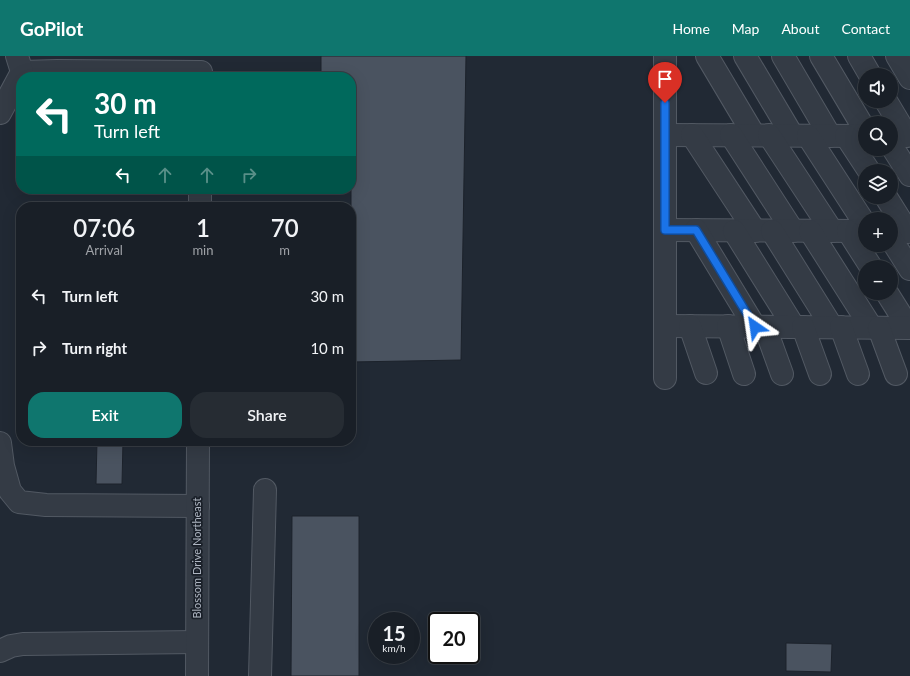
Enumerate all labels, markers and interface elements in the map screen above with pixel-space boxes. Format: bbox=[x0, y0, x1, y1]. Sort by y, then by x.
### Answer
text: GoPilot bbox=[20, 17, 83, 40]
text: Home bbox=[672, 20, 710, 37]
text: Map bbox=[732, 20, 759, 37]
text: About bbox=[781, 20, 819, 37]
text: Contact bbox=[841, 20, 890, 37]
pin bbox=[648, 62, 682, 103]
icon: arrive bbox=[654, 68, 676, 90]
map controls bbox=[858, 68, 898, 300]
button: sound bbox=[858, 68, 898, 108]
text: 30 m bbox=[94, 86, 157, 120]
icon: left bbox=[28, 88, 80, 140]
button: search bbox=[858, 116, 898, 156]
text: Turn left bbox=[94, 120, 160, 142]
icon: left bbox=[112, 164, 134, 186]
icon: ahead bbox=[154, 164, 176, 186]
icon: ahead bbox=[196, 164, 218, 186]
icon: right bbox=[238, 164, 260, 186]
button: layers bbox=[858, 164, 898, 204]
button: + bbox=[858, 212, 898, 252]
text: 07:06 bbox=[73, 213, 135, 242]
text: 1 bbox=[196, 213, 210, 242]
text: 70 bbox=[271, 213, 299, 242]
text: Arrival bbox=[85, 242, 123, 258]
text: min bbox=[192, 242, 213, 258]
text: m bbox=[279, 242, 290, 258]
button: − bbox=[858, 260, 898, 300]
icon: left bbox=[28, 285, 50, 307]
text: Turn left bbox=[62, 287, 118, 305]
text: 30 m bbox=[310, 287, 344, 305]
position arrow bbox=[734, 306, 776, 348]
icon: right bbox=[28, 337, 50, 359]
text: Turn right bbox=[62, 339, 127, 357]
text: 10 m bbox=[310, 339, 344, 357]
button: Exit bbox=[28, 392, 182, 438]
button: Share bbox=[190, 392, 344, 438]
street label: Blossom Drive Northeast bbox=[190, 497, 203, 619]
speed limit sign: 20 bbox=[428, 612, 480, 664]
text: 15 bbox=[382, 621, 406, 645]
text: km/h bbox=[382, 642, 406, 654]

